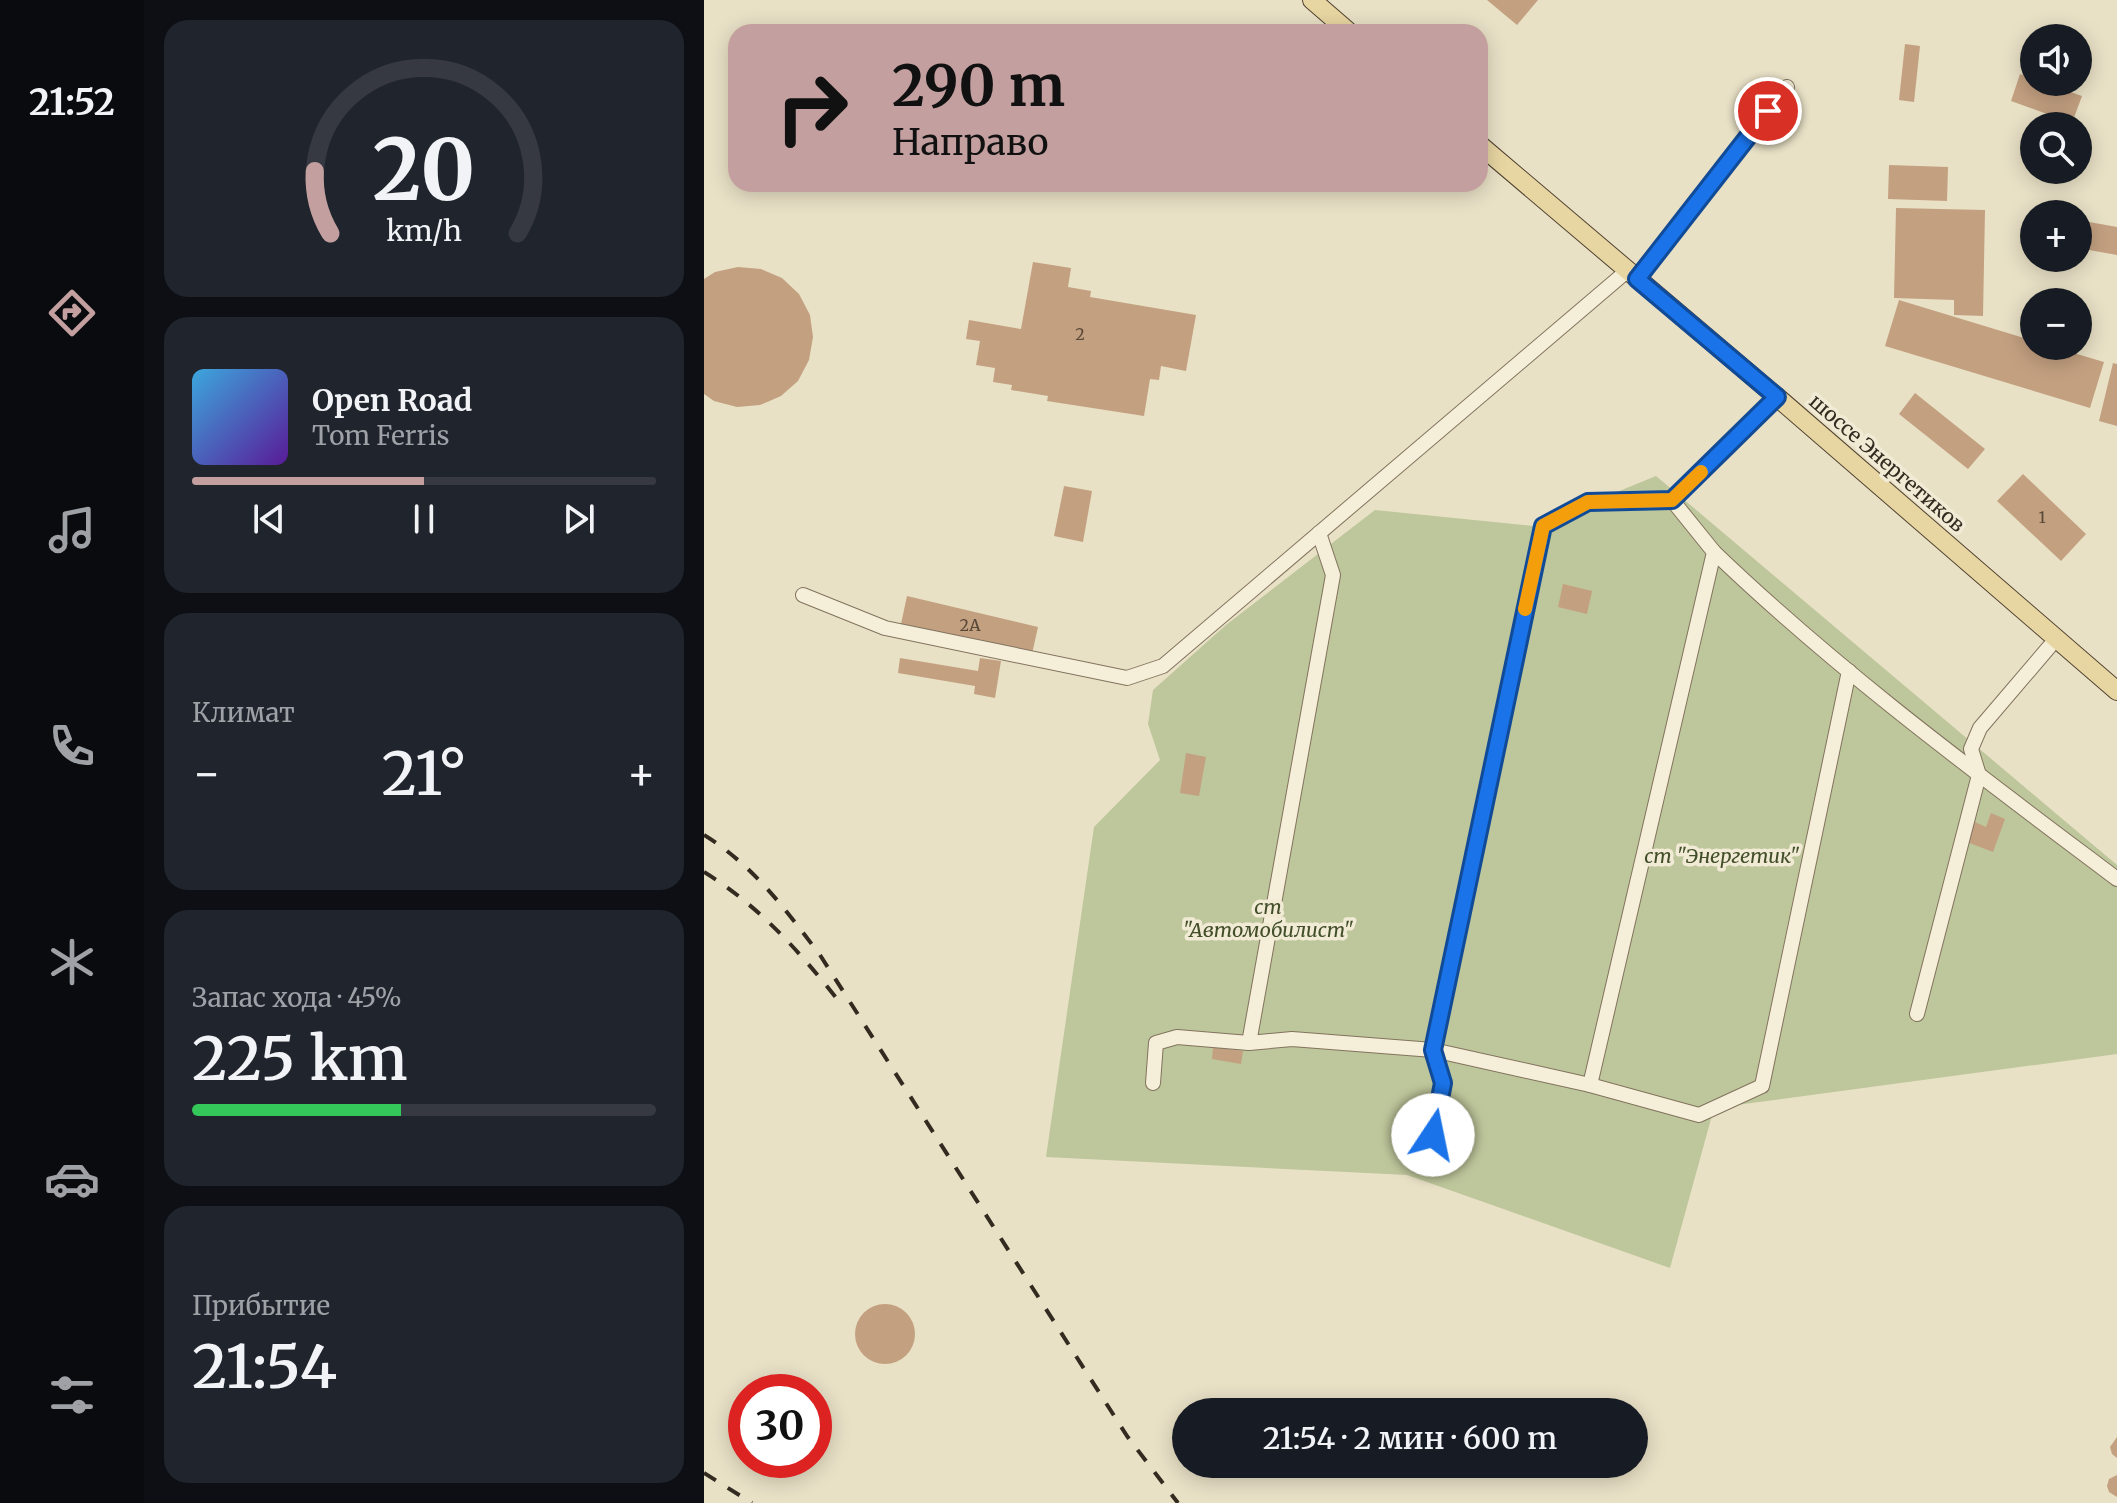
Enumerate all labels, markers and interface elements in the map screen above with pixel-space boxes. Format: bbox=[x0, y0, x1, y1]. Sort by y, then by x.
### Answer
map controls bbox=[2020, 24, 2092, 360]
button: sound bbox=[2020, 24, 2092, 96]
text: 290 m bbox=[892, 51, 1065, 121]
icon: right bbox=[760, 56, 864, 160]
pin bbox=[1734, 77, 1802, 145]
text: 21:52 bbox=[29, 80, 115, 125]
icon: arrive bbox=[1746, 89, 1790, 133]
button: search bbox=[2020, 112, 2092, 184]
text: 20 bbox=[373, 118, 475, 223]
text: Направо bbox=[892, 120, 1048, 165]
button: + bbox=[2020, 200, 2092, 272]
text: km/h bbox=[386, 213, 462, 249]
icon: directions bbox=[44, 285, 100, 341]
button: − bbox=[2020, 288, 2092, 360]
house number: 2 bbox=[1075, 324, 1085, 344]
text: Open Road bbox=[312, 381, 472, 419]
street label: шоссе Энергетиков bbox=[1805, 388, 1970, 537]
text: Tom Ferris bbox=[312, 419, 450, 452]
icon: previous bbox=[247, 497, 291, 541]
icon: pause bbox=[402, 497, 446, 541]
icon: next bbox=[557, 497, 601, 541]
icon: music bbox=[44, 502, 100, 558]
house number: 1 bbox=[2038, 507, 2046, 527]
house number: 2А bbox=[960, 615, 981, 635]
text: Климат bbox=[192, 696, 295, 729]
icon: phone bbox=[44, 718, 100, 774]
text: 21° bbox=[381, 736, 467, 811]
text: − bbox=[192, 746, 221, 801]
text: + bbox=[627, 746, 656, 801]
park label: ст "Энергетик" bbox=[1644, 843, 1800, 868]
park label: ст "Автомобилист" bbox=[1183, 894, 1353, 942]
icon: climate bbox=[44, 934, 100, 990]
text: Запас хода · 45% bbox=[192, 981, 402, 1014]
text: 225 km bbox=[192, 1021, 408, 1096]
position arrow bbox=[1391, 1093, 1475, 1177]
icon: car bbox=[44, 1151, 100, 1207]
text: Прибытие bbox=[192, 1289, 330, 1322]
text: 21:54 bbox=[192, 1329, 337, 1404]
icon: filters bbox=[44, 1367, 100, 1423]
speed limit sign: 30 bbox=[728, 1374, 832, 1478]
text: 21:54 · 2 мин · 600 m bbox=[1263, 1419, 1557, 1457]

